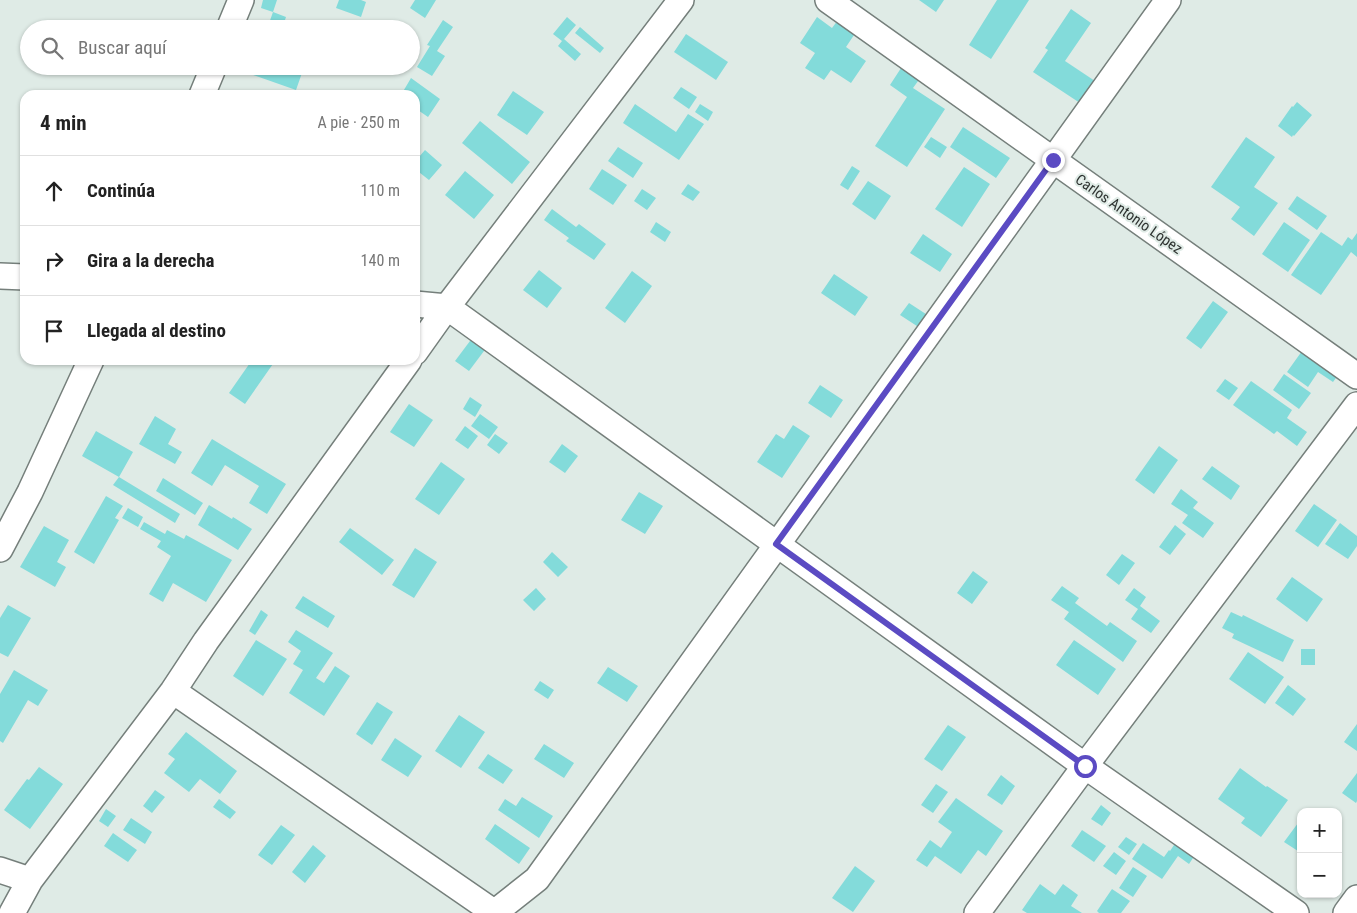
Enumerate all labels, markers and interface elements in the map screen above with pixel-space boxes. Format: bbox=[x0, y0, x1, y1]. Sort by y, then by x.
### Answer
search box bbox=[20, 20, 420, 75]
icon: search bbox=[38, 34, 66, 62]
text: Buscar aquí bbox=[78, 36, 167, 59]
text: 4 min bbox=[40, 111, 87, 135]
text: A pie · 250 m bbox=[317, 113, 400, 132]
route end bbox=[1042, 149, 1065, 172]
street label: Carlos Antonio López bbox=[1072, 170, 1186, 258]
icon: ahead bbox=[40, 177, 68, 205]
text: Continúa bbox=[87, 179, 155, 202]
text: 110 m bbox=[361, 181, 400, 200]
icon: right bbox=[40, 247, 68, 275]
text: Gira a la derecha bbox=[87, 249, 214, 272]
text: 140 m bbox=[361, 251, 400, 270]
icon: arrive bbox=[40, 317, 68, 345]
text: Llegada al destino bbox=[87, 319, 226, 342]
route start bbox=[1074, 755, 1097, 778]
map controls bbox=[1297, 808, 1342, 898]
button: + bbox=[1297, 808, 1342, 853]
button: − bbox=[1297, 853, 1342, 898]

